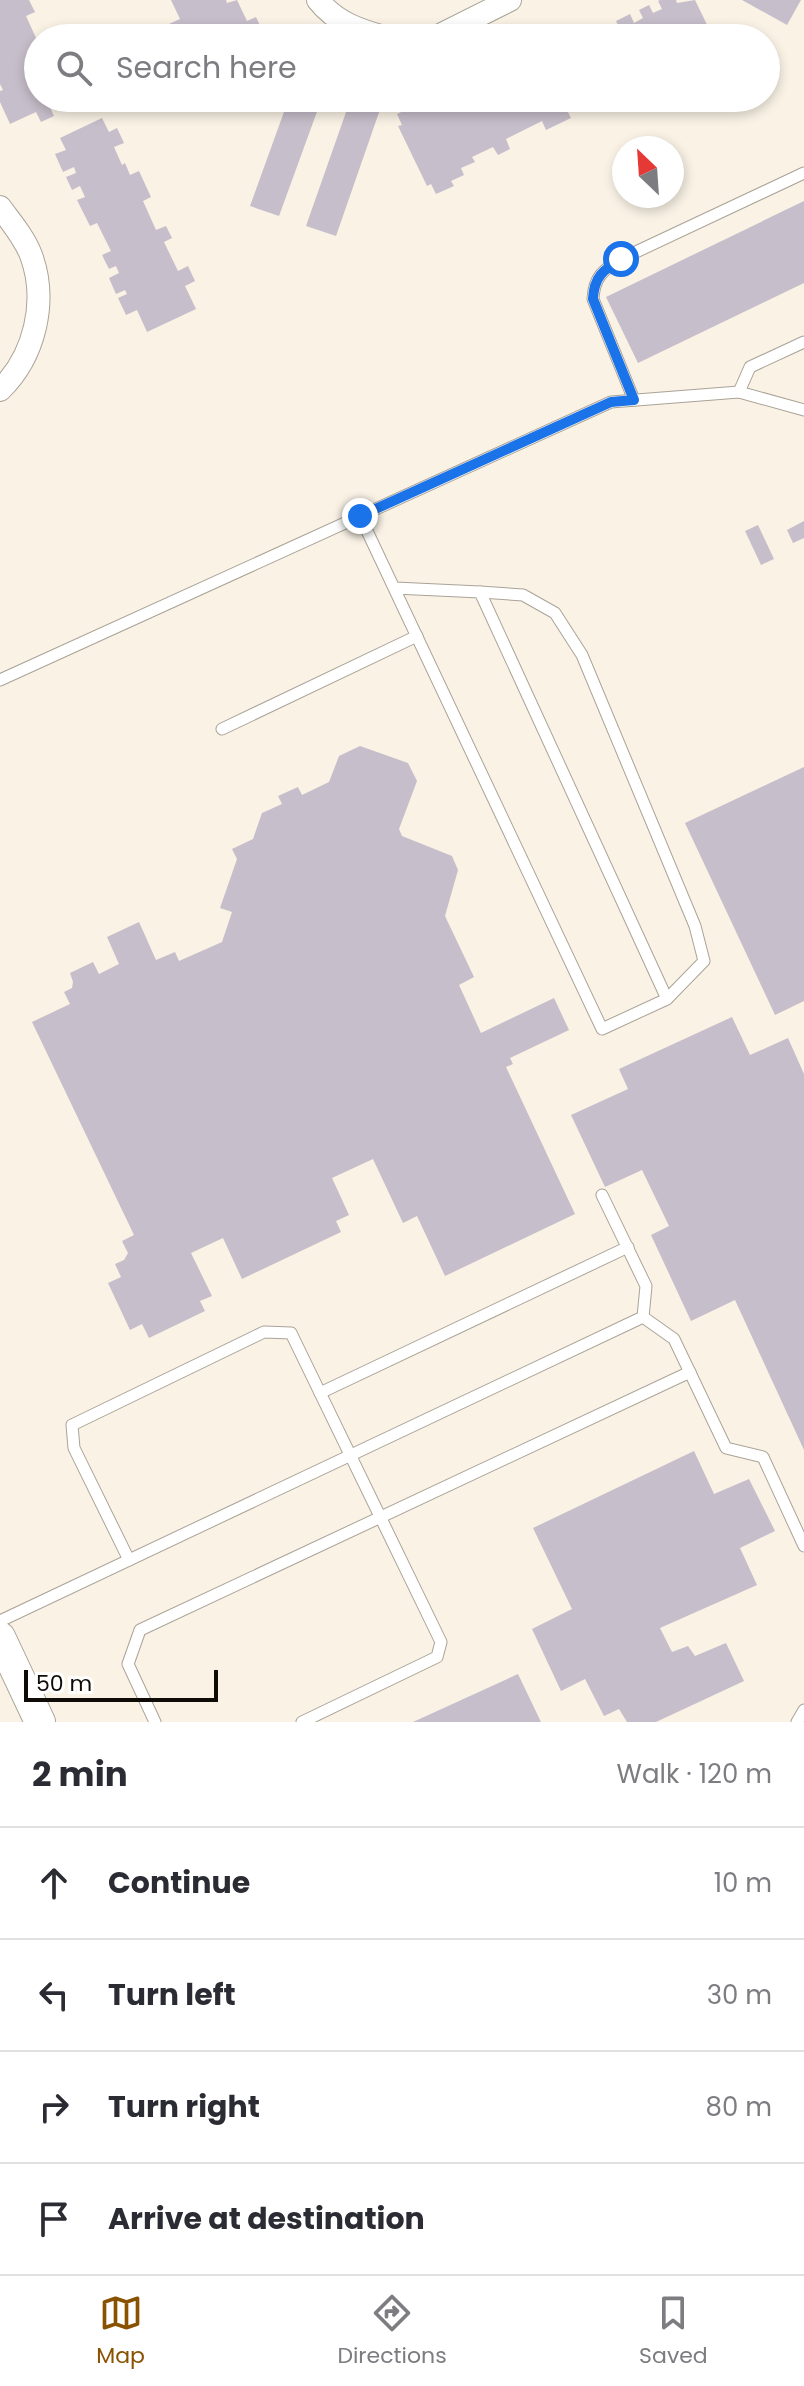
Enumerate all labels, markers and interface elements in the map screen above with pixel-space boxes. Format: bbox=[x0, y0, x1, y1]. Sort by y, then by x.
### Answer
search box bbox=[24, 24, 780, 112]
icon: search bbox=[52, 46, 96, 90]
text: Search here bbox=[116, 46, 297, 89]
north arrow bbox=[612, 136, 684, 208]
route start bbox=[603, 241, 639, 277]
route end bbox=[342, 498, 378, 534]
scale bar bbox=[24, 1666, 218, 1702]
text: 50 m bbox=[36, 1668, 92, 1699]
text: 2 min bbox=[32, 1750, 128, 1798]
text: Walk · 120 m bbox=[617, 1756, 772, 1792]
icon: ahead bbox=[32, 1861, 76, 1905]
text: Continue bbox=[108, 1861, 250, 1904]
text: 10 m bbox=[714, 1865, 772, 1901]
icon: left bbox=[32, 1973, 76, 2017]
text: Turn left bbox=[108, 1973, 236, 2016]
text: 30 m bbox=[707, 1977, 772, 2013]
icon: right bbox=[32, 2085, 76, 2129]
text: Turn right bbox=[108, 2085, 260, 2128]
text: 80 m bbox=[706, 2089, 772, 2125]
icon: arrive bbox=[32, 2197, 76, 2241]
text: Arrive at destination bbox=[108, 2197, 425, 2240]
tab: Map bbox=[96, 2291, 145, 2372]
tab: Directions bbox=[337, 2291, 447, 2372]
tab: Saved bbox=[639, 2291, 708, 2372]

